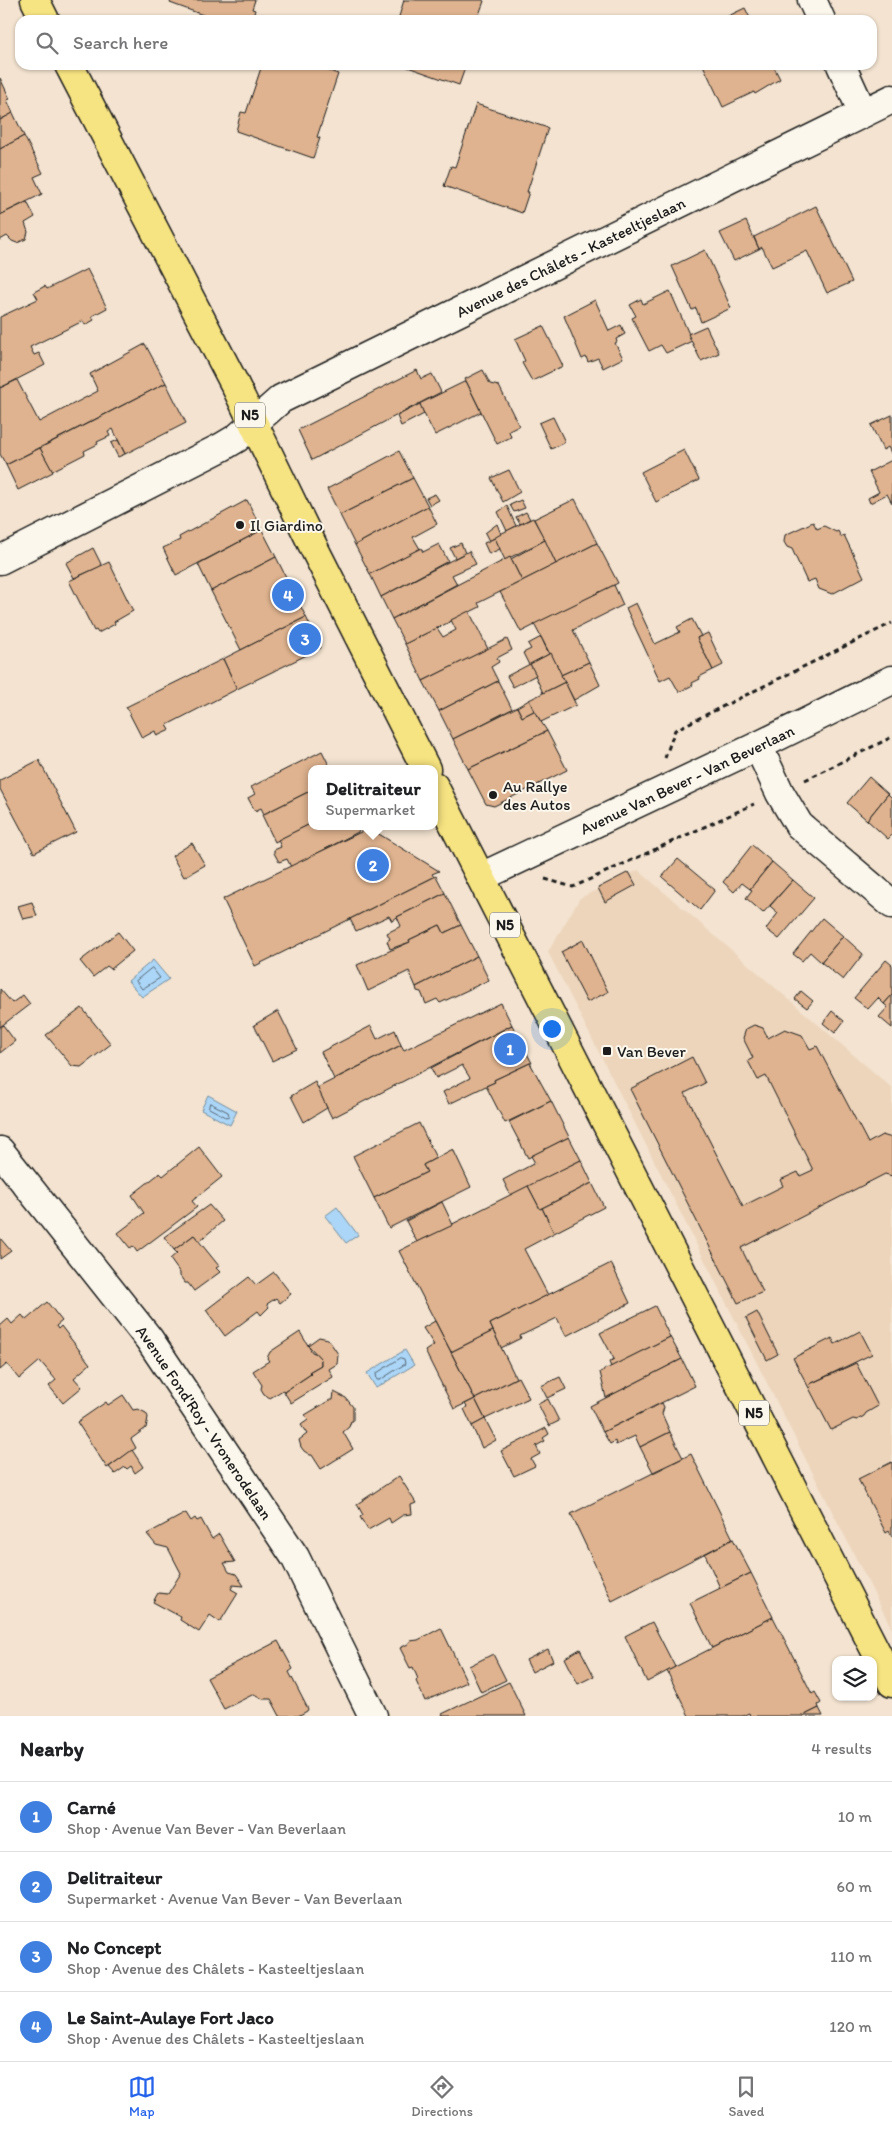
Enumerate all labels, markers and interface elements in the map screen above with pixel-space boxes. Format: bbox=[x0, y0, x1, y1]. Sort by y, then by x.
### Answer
search box bbox=[15, 15, 877, 70]
icon: search bbox=[33, 29, 61, 57]
text: Search here bbox=[73, 31, 168, 54]
street label: Avenue des Châlets - Kasteeltjeslaan bbox=[453, 193, 688, 321]
road number: N5 bbox=[235, 402, 265, 428]
place label: Il Giardino bbox=[250, 516, 323, 535]
marker: Il Giardino bbox=[234, 519, 246, 531]
pin: 4 bbox=[272, 576, 304, 614]
pin: 3 bbox=[289, 620, 321, 658]
street label: Avenue Van Bever - Van Beverlaan bbox=[577, 720, 797, 838]
popup bbox=[308, 765, 438, 830]
text: Delitraiteur bbox=[325, 777, 421, 800]
place label: Au Rallye des Autos bbox=[503, 777, 570, 814]
marker: Au Rallye des Autos bbox=[487, 789, 499, 801]
text: Supermarket bbox=[325, 800, 415, 819]
pin: 2 bbox=[357, 846, 389, 884]
road number: N5 bbox=[490, 912, 520, 938]
your location bbox=[539, 1016, 565, 1042]
pin: 1 bbox=[494, 1030, 526, 1068]
place label: Van Bever bbox=[617, 1042, 687, 1061]
marker: Van Bever bbox=[601, 1045, 613, 1057]
street label: Avenue Fond'Roy - Vronerodelaan bbox=[132, 1321, 277, 1523]
road number: N5 bbox=[739, 1400, 769, 1426]
map controls bbox=[832, 1656, 877, 1701]
button: layers bbox=[832, 1656, 877, 1701]
text: Nearby bbox=[20, 1736, 84, 1761]
text: 4 results bbox=[811, 1739, 872, 1758]
text: Carné bbox=[67, 1796, 116, 1819]
text: 1 bbox=[32, 1807, 40, 1826]
text: 10 m bbox=[838, 1807, 872, 1826]
text: Shop · Avenue Van Bever - Van Beverlaan bbox=[67, 1819, 346, 1838]
text: Delitraiteur bbox=[67, 1866, 162, 1889]
text: 2 bbox=[32, 1877, 40, 1896]
text: 60 m bbox=[837, 1877, 872, 1896]
text: Supermarket · Avenue Van Bever - Van Beverlaan bbox=[67, 1889, 402, 1908]
text: No Concept bbox=[67, 1936, 161, 1959]
text: 3 bbox=[32, 1947, 40, 1966]
text: 110 m bbox=[830, 1947, 872, 1966]
text: Shop · Avenue des Châlets - Kasteeltjeslaan bbox=[67, 1959, 364, 1978]
text: Le Saint-Aulaye Fort Jaco bbox=[67, 2006, 274, 2029]
text: 4 bbox=[31, 2017, 41, 2036]
text: 120 m bbox=[829, 2017, 872, 2036]
text: Shop · Avenue des Châlets - Kasteeltjeslaan bbox=[67, 2029, 364, 2048]
tab: Map bbox=[128, 2073, 156, 2120]
tab: Directions bbox=[411, 2073, 473, 2120]
tab: Saved bbox=[728, 2073, 764, 2120]

